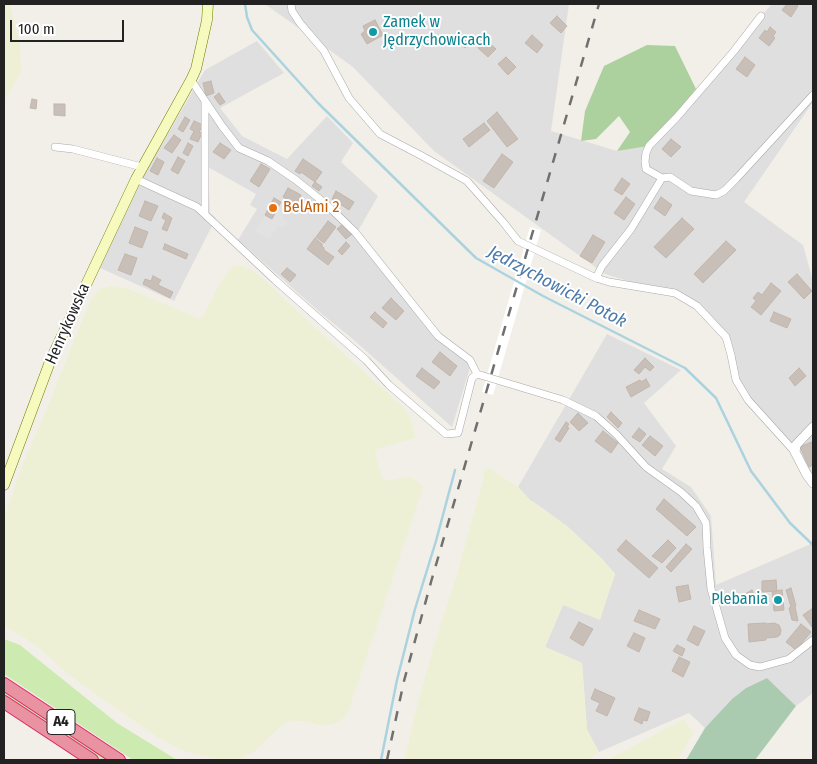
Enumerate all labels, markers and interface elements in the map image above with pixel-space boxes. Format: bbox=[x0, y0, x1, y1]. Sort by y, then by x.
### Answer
scale bar bbox=[12, 10, 126, 42]
place label: Zamek w Jędrzychowicach bbox=[383, 13, 491, 51]
text: 100 m bbox=[18, 20, 55, 38]
marker: Zamek w Jędrzychowicach bbox=[367, 26, 379, 38]
place label: BelAmi 2 bbox=[283, 198, 339, 218]
marker: BelAmi 2 bbox=[267, 202, 279, 214]
water label: Jędrzychowicki Potok bbox=[484, 241, 630, 333]
street label: Henrykowska bbox=[42, 280, 94, 368]
place label: Plebania bbox=[711, 590, 768, 610]
marker: Plebania bbox=[772, 594, 784, 606]
road number: A4 bbox=[47, 710, 75, 734]

